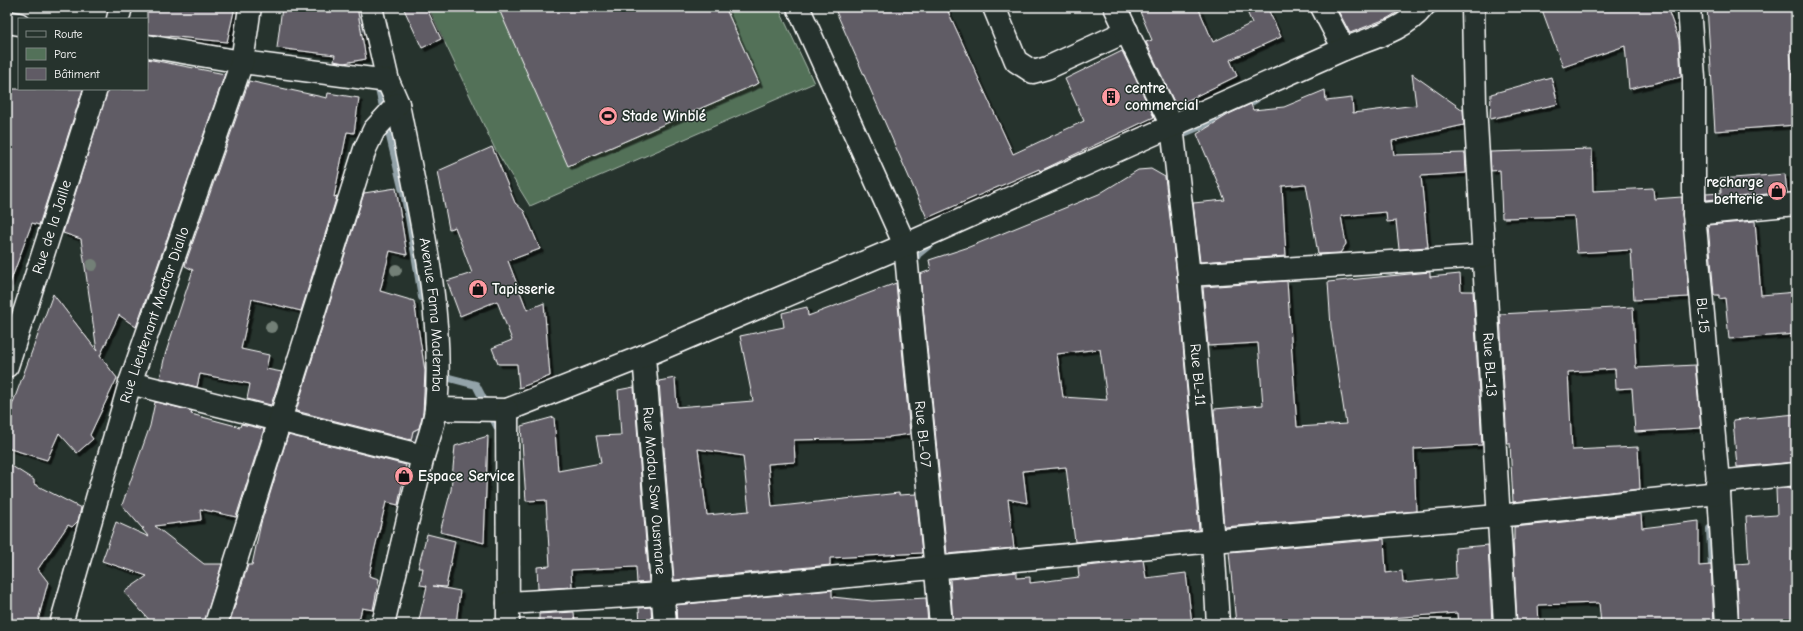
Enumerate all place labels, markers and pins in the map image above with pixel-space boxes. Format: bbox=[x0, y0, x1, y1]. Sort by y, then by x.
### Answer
place label: centre commercial bbox=[1125, 79, 1199, 114]
building icon: centre commercial bbox=[1100, 86, 1122, 108]
sports icon: Stade Winblé bbox=[597, 105, 619, 127]
place label: Stade Winblé bbox=[622, 107, 706, 125]
place label: recharge betterie bbox=[1706, 173, 1763, 208]
shop icon: recharge betterie bbox=[1766, 180, 1788, 202]
shop icon: Tapisserie bbox=[467, 278, 489, 300]
place label: Tapisserie bbox=[492, 280, 555, 298]
shop icon: Espace Service bbox=[393, 465, 415, 487]
place label: Espace Service bbox=[418, 467, 515, 485]

